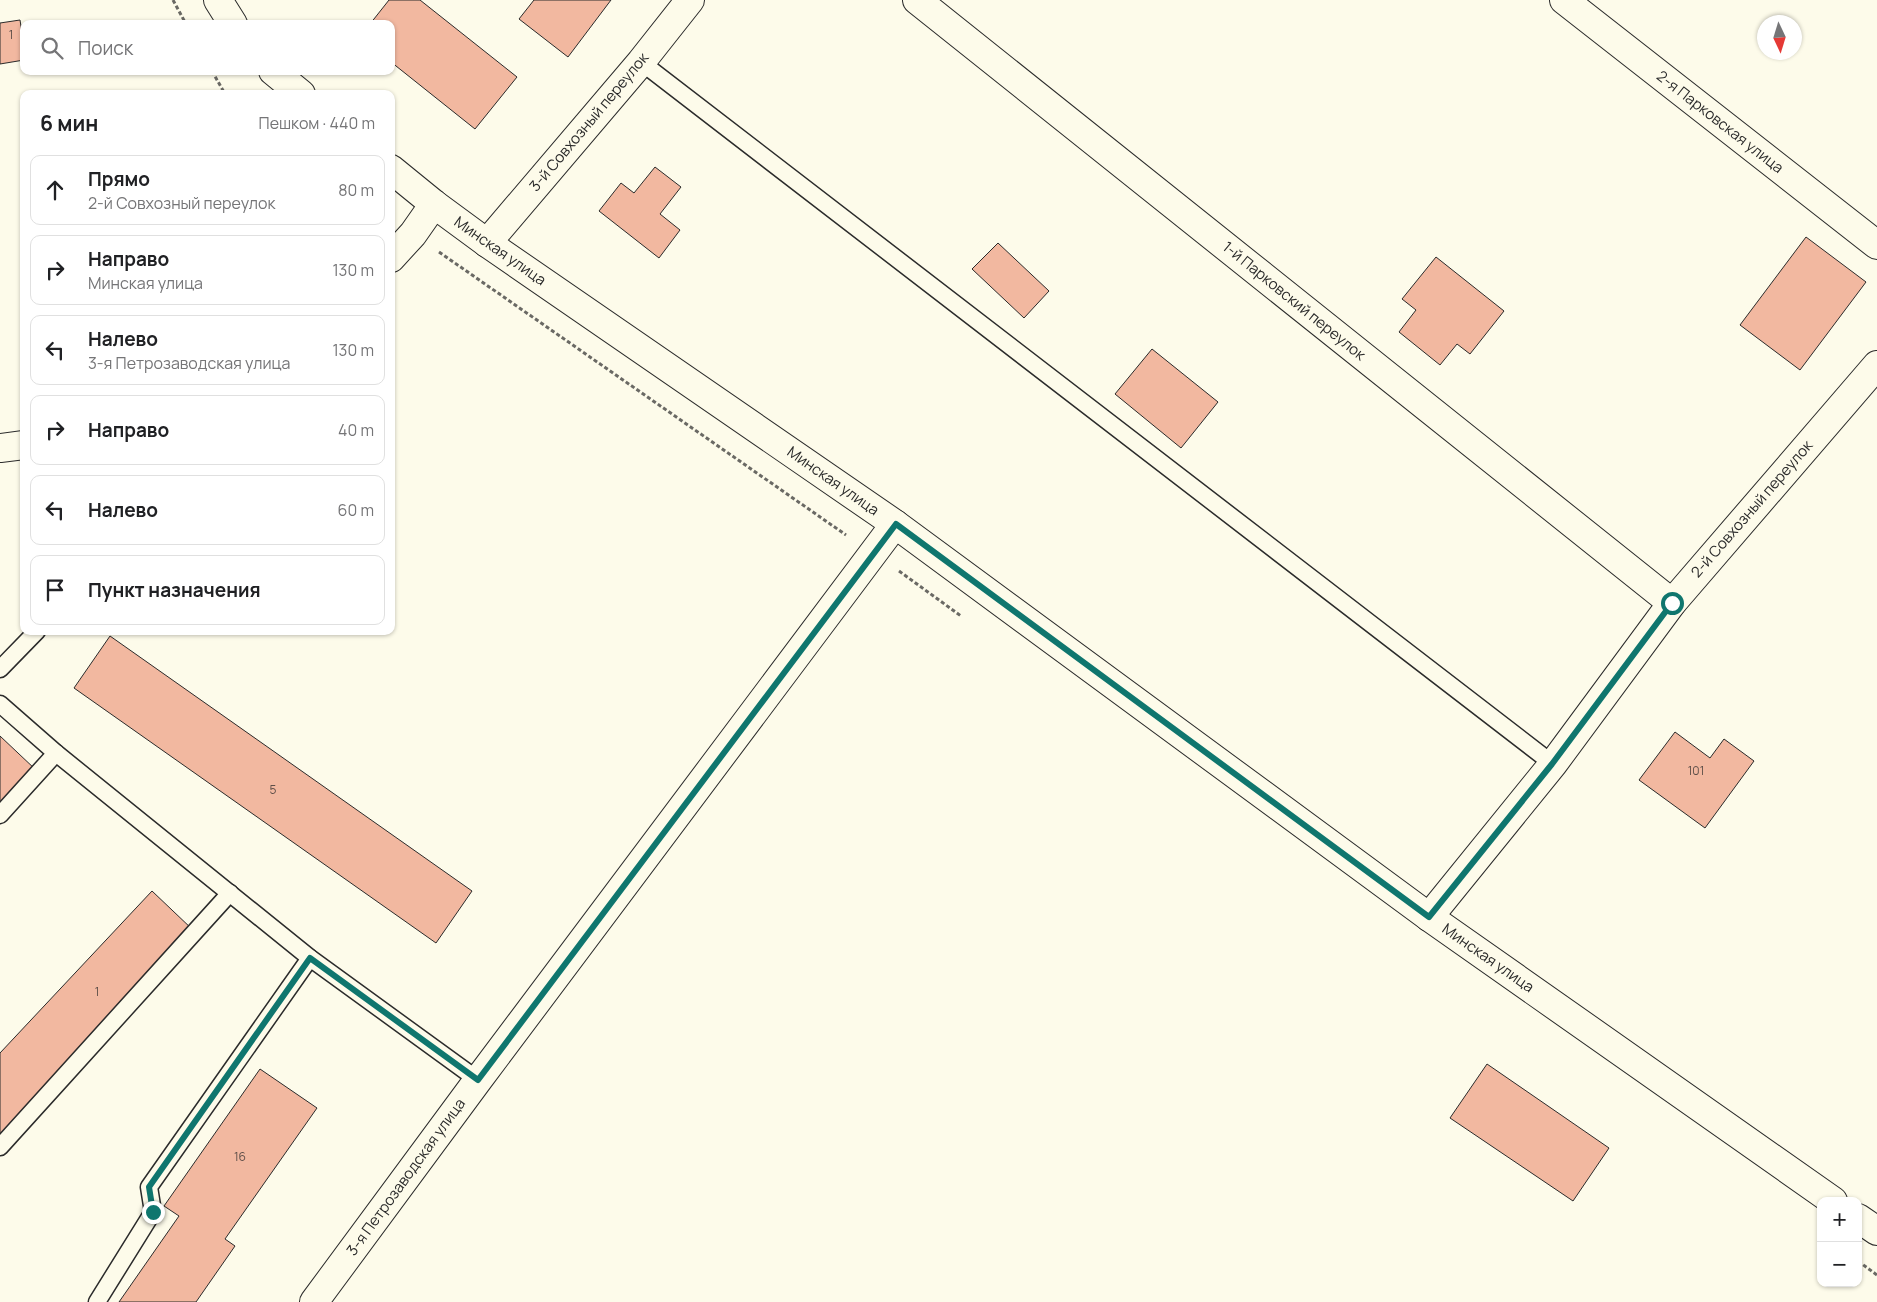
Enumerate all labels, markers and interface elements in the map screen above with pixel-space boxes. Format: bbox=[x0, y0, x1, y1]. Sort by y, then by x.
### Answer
north arrow bbox=[1757, 15, 1802, 60]
search box bbox=[20, 20, 395, 75]
house number: 1 bbox=[9, 26, 13, 43]
icon: search bbox=[38, 34, 66, 62]
text: Поиск bbox=[78, 35, 133, 61]
street label: 3-й Совхозный переулок bbox=[524, 47, 653, 196]
street label: 2-я Парковская улица bbox=[1653, 65, 1788, 178]
text: 6 мин bbox=[40, 109, 98, 137]
text: Пешком · 440 m bbox=[259, 112, 375, 134]
text: Прямо bbox=[88, 166, 150, 192]
icon: ahead bbox=[41, 176, 69, 204]
text: 80 m bbox=[338, 179, 374, 201]
text: 2-й Совхозный переулок bbox=[88, 192, 275, 214]
street label: Минская улица bbox=[450, 211, 550, 290]
street label: 1-й Парковский переулок bbox=[1218, 236, 1371, 365]
text: Направо bbox=[88, 246, 169, 272]
icon: right bbox=[41, 256, 69, 284]
text: 130 m bbox=[332, 259, 374, 281]
text: Минская улица bbox=[88, 272, 203, 294]
text: Налево bbox=[88, 326, 158, 352]
icon: left bbox=[41, 336, 69, 364]
text: 130 m bbox=[332, 339, 374, 361]
text: 3-я Петрозаводская улица bbox=[88, 352, 290, 374]
icon: right bbox=[41, 416, 69, 444]
text: Направо bbox=[88, 417, 169, 443]
text: 40 m bbox=[338, 419, 374, 441]
street label: 2-й Совхозный переулок bbox=[1686, 435, 1818, 582]
street label: Минская улица bbox=[783, 441, 883, 520]
icon: left bbox=[41, 496, 69, 524]
text: Налево bbox=[88, 497, 158, 523]
text: 60 m bbox=[338, 499, 374, 521]
icon: arrive bbox=[41, 576, 69, 604]
text: Пункт назначения bbox=[88, 577, 261, 603]
route start bbox=[1661, 592, 1684, 615]
house number: 101 bbox=[1688, 762, 1704, 779]
house number: 5 bbox=[270, 781, 277, 798]
street label: Минская улица bbox=[1438, 918, 1538, 997]
house number: 1 bbox=[95, 983, 99, 1000]
street label: 3-я Петрозаводская улица bbox=[341, 1094, 470, 1260]
house number: 16 bbox=[234, 1148, 246, 1165]
map controls bbox=[1817, 1197, 1862, 1287]
button: + bbox=[1817, 1197, 1862, 1242]
route end bbox=[142, 1201, 165, 1224]
button: − bbox=[1817, 1242, 1862, 1287]

